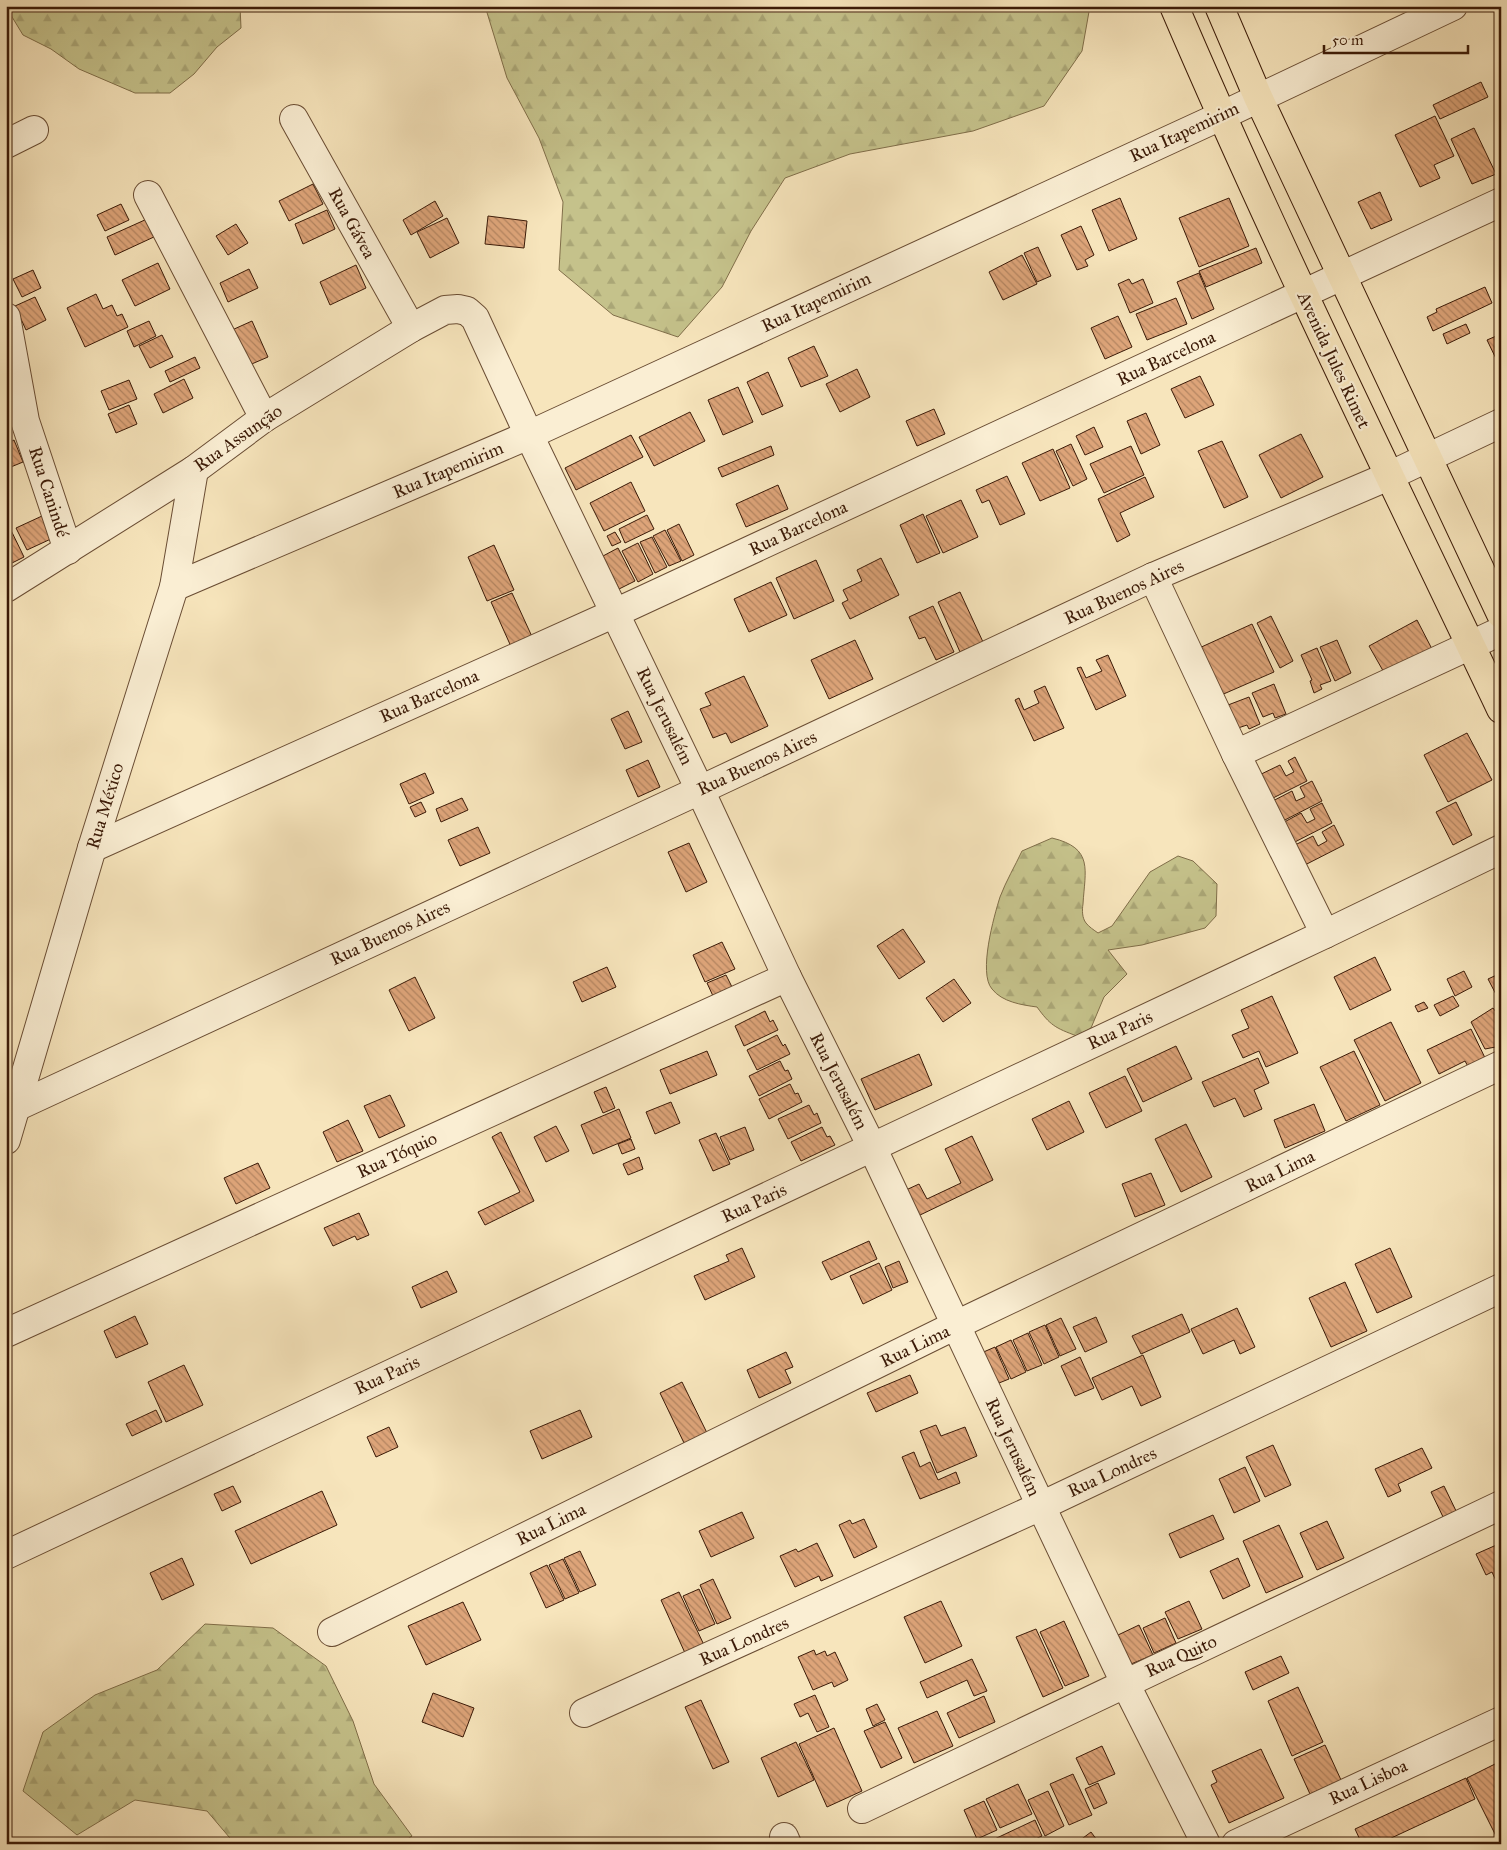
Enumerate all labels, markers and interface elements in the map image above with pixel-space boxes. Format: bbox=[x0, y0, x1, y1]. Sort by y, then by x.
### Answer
scale bar bbox=[1324, 22, 1468, 54]
text: 50 m bbox=[1332, 31, 1364, 49]
street label: Rua Itapemirim bbox=[1126, 97, 1242, 167]
street label: Rua Gávea bbox=[324, 184, 381, 263]
street label: Rua Itapemirim bbox=[758, 267, 874, 337]
street label: Avenida Jules Rimet bbox=[1291, 287, 1376, 433]
street label: Rua Barcelona bbox=[1113, 325, 1219, 390]
street label: Rua Assunção bbox=[190, 400, 286, 476]
street label: Rua Itapemirim bbox=[389, 437, 507, 503]
street label: Rua Canindé bbox=[24, 444, 74, 541]
street label: Rua Barcelona bbox=[745, 495, 851, 560]
street label: Rua Buenos Aires bbox=[1061, 555, 1187, 629]
street label: Rua Barcelona bbox=[376, 664, 482, 728]
street label: Rua Jerusalém bbox=[631, 664, 698, 769]
street label: Rua Buenos Aires bbox=[694, 726, 820, 800]
street label: Rua México bbox=[81, 760, 129, 852]
street label: Rua Buenos Aires bbox=[327, 896, 453, 970]
street label: Rua Paris bbox=[1084, 1005, 1156, 1055]
street label: Rua Jerusalém bbox=[804, 1029, 873, 1134]
street label: Rua Tóquio bbox=[353, 1127, 441, 1184]
street label: Rua Lima bbox=[1242, 1145, 1319, 1197]
street label: Rua Paris bbox=[718, 1178, 790, 1228]
street label: Rua Lima bbox=[877, 1320, 954, 1372]
street label: Rua Paris bbox=[351, 1350, 423, 1400]
street label: Rua Jerusalém bbox=[980, 1394, 1045, 1500]
street label: Rua Londres bbox=[1064, 1442, 1160, 1502]
street label: Rua Lima bbox=[513, 1498, 590, 1550]
street label: Rua Londres bbox=[696, 1612, 792, 1670]
street label: Rua Quito bbox=[1142, 1630, 1220, 1682]
street label: Rua Lisboa bbox=[1325, 1754, 1411, 1810]

